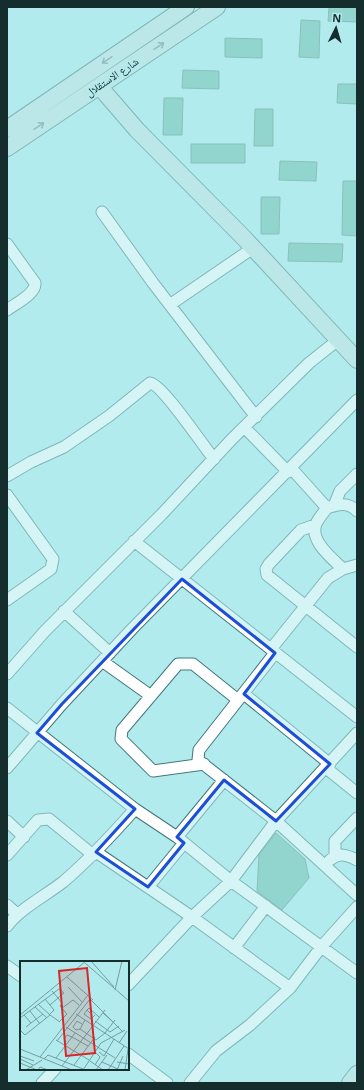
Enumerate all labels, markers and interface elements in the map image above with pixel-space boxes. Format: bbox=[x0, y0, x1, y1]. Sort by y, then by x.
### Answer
north arrow bbox=[316, 8, 356, 48]
text: N bbox=[332, 10, 342, 25]
one-way arrow bbox=[153, 41, 165, 49]
street label: شارع الاستقلال bbox=[82, 53, 141, 100]
one-way arrow bbox=[102, 56, 113, 64]
one-way arrow bbox=[34, 122, 45, 130]
inset map bbox=[20, 961, 129, 1070]

